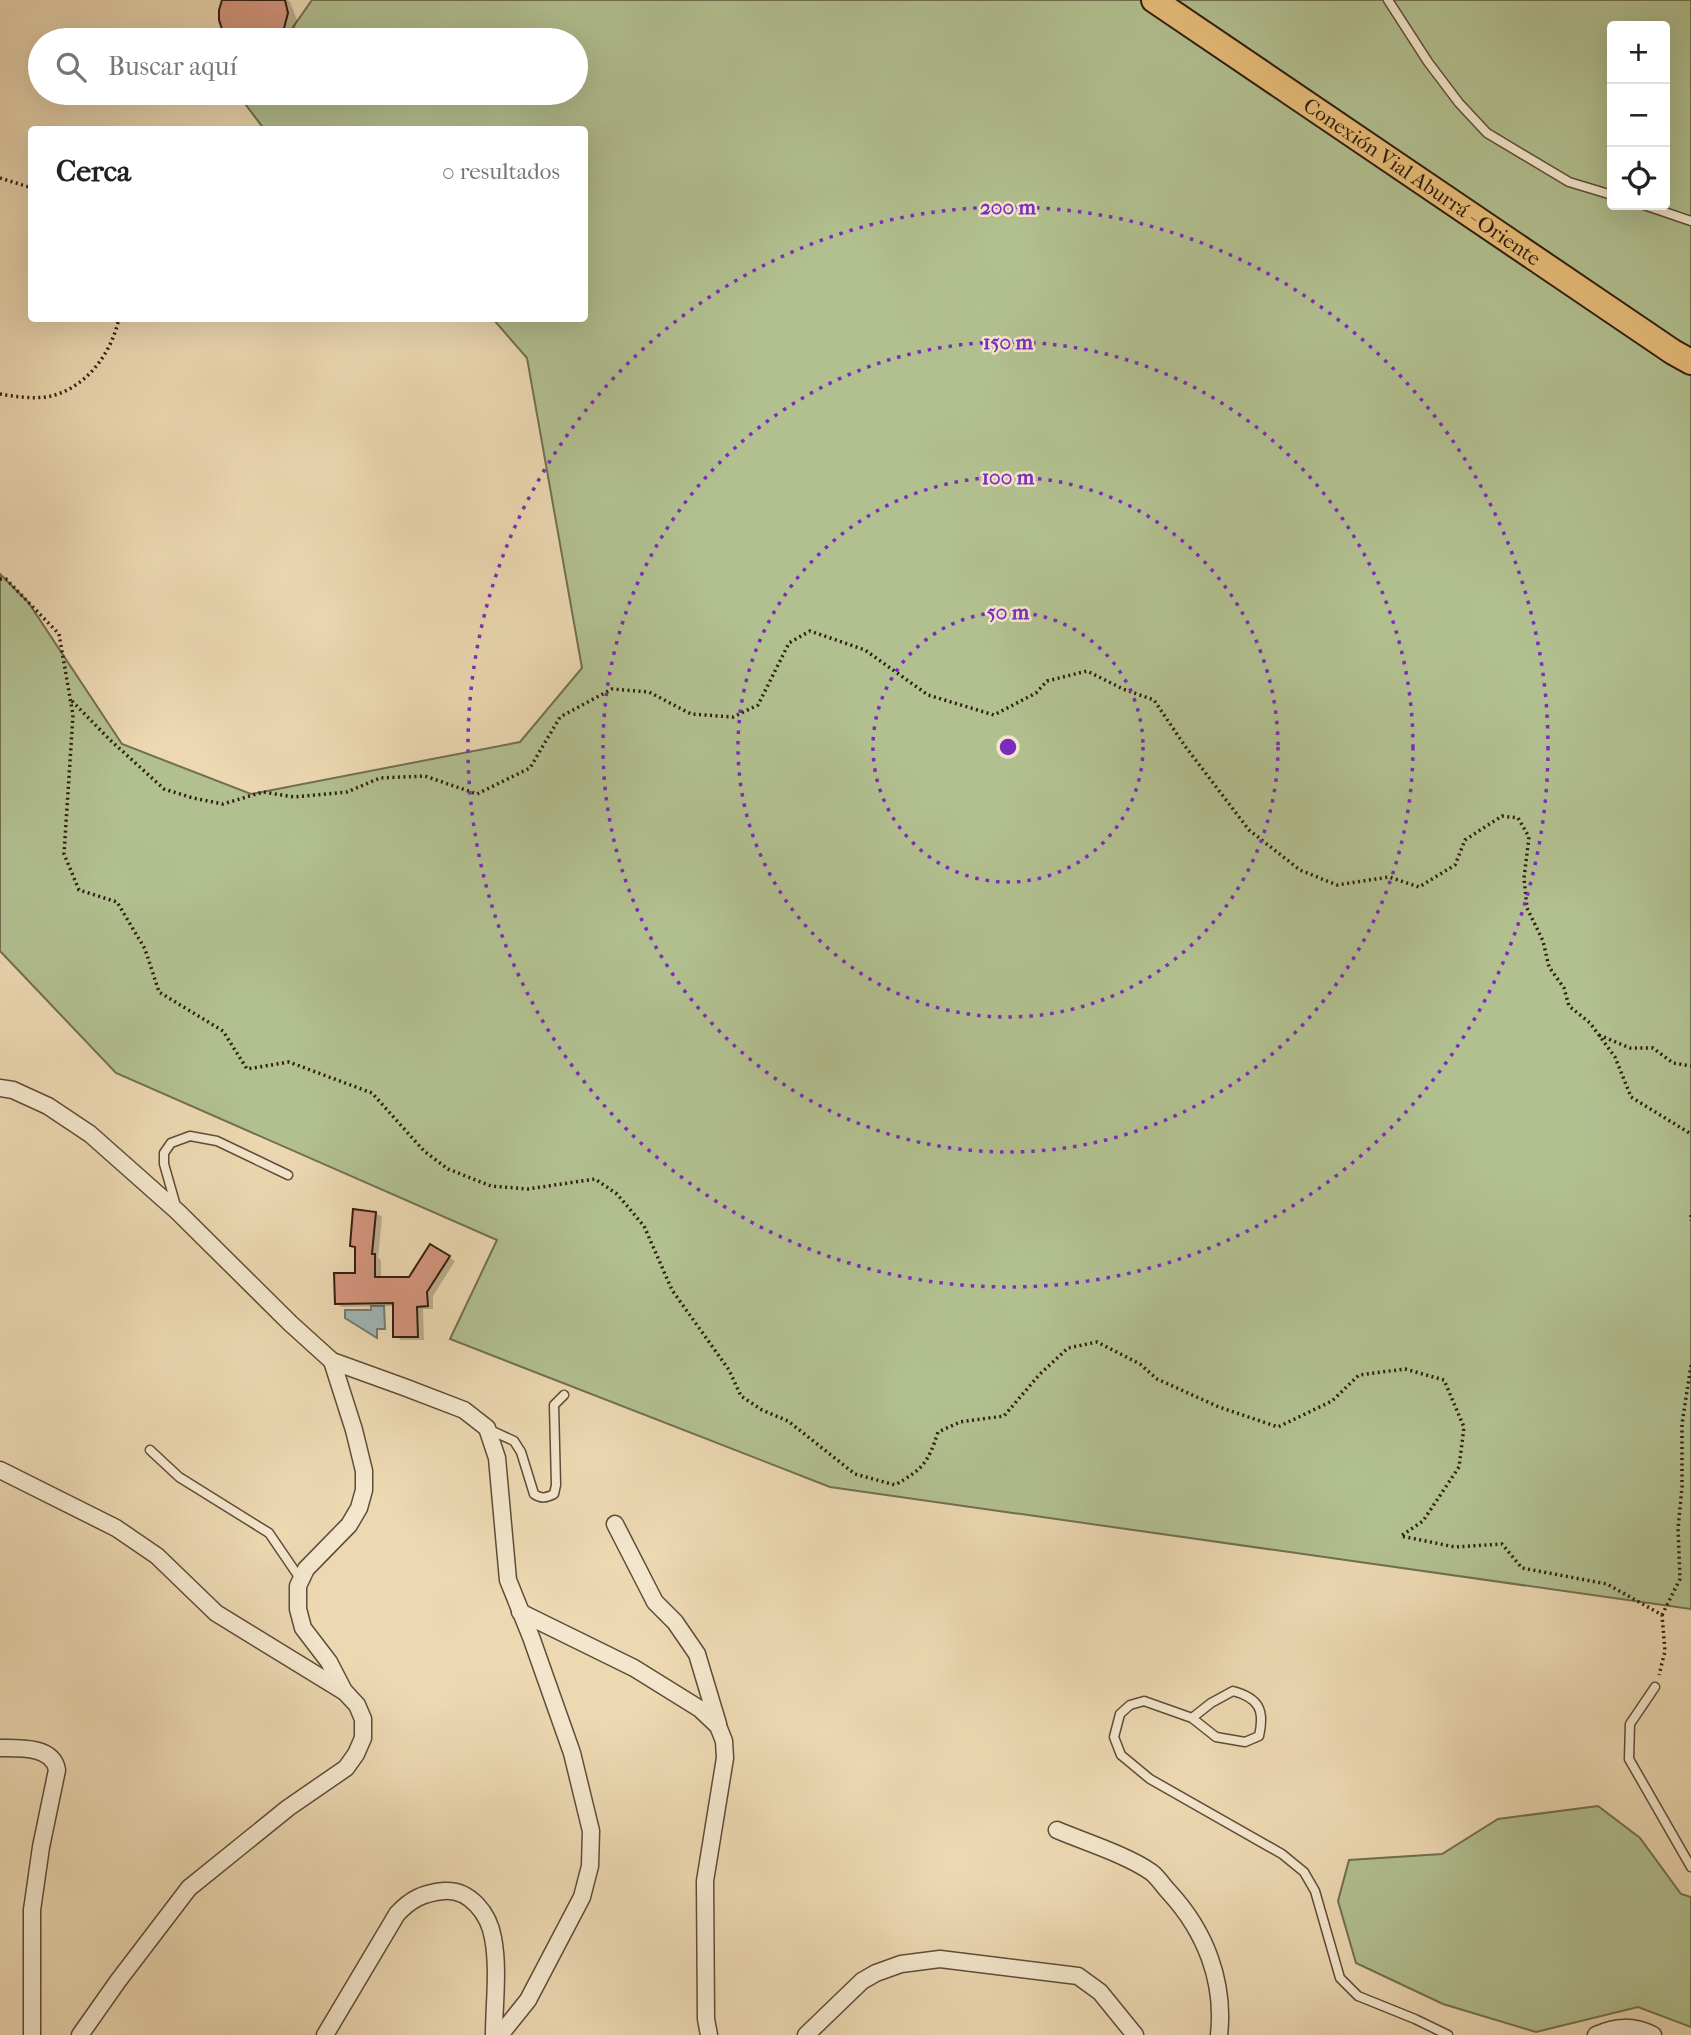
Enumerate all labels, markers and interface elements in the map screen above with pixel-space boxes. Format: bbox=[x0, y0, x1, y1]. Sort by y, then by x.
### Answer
map controls bbox=[1607, 21, 1670, 210]
button: + bbox=[1607, 21, 1670, 84]
search box bbox=[28, 28, 588, 105]
icon: search bbox=[52, 48, 90, 86]
text: Buscar aquí bbox=[108, 51, 237, 82]
button: − bbox=[1607, 84, 1670, 147]
street label: Conexión Vial Aburrá - Oriente bbox=[1299, 93, 1545, 271]
button: locate bbox=[1607, 147, 1670, 210]
text: Cerca bbox=[56, 154, 131, 189]
text: 0 resultados bbox=[442, 158, 560, 185]
text: 200 m bbox=[980, 195, 1037, 219]
text: 150 m bbox=[983, 330, 1034, 354]
text: 100 m bbox=[982, 465, 1035, 489]
text: 50 m bbox=[987, 600, 1030, 624]
centre of rings bbox=[996, 735, 1020, 759]

